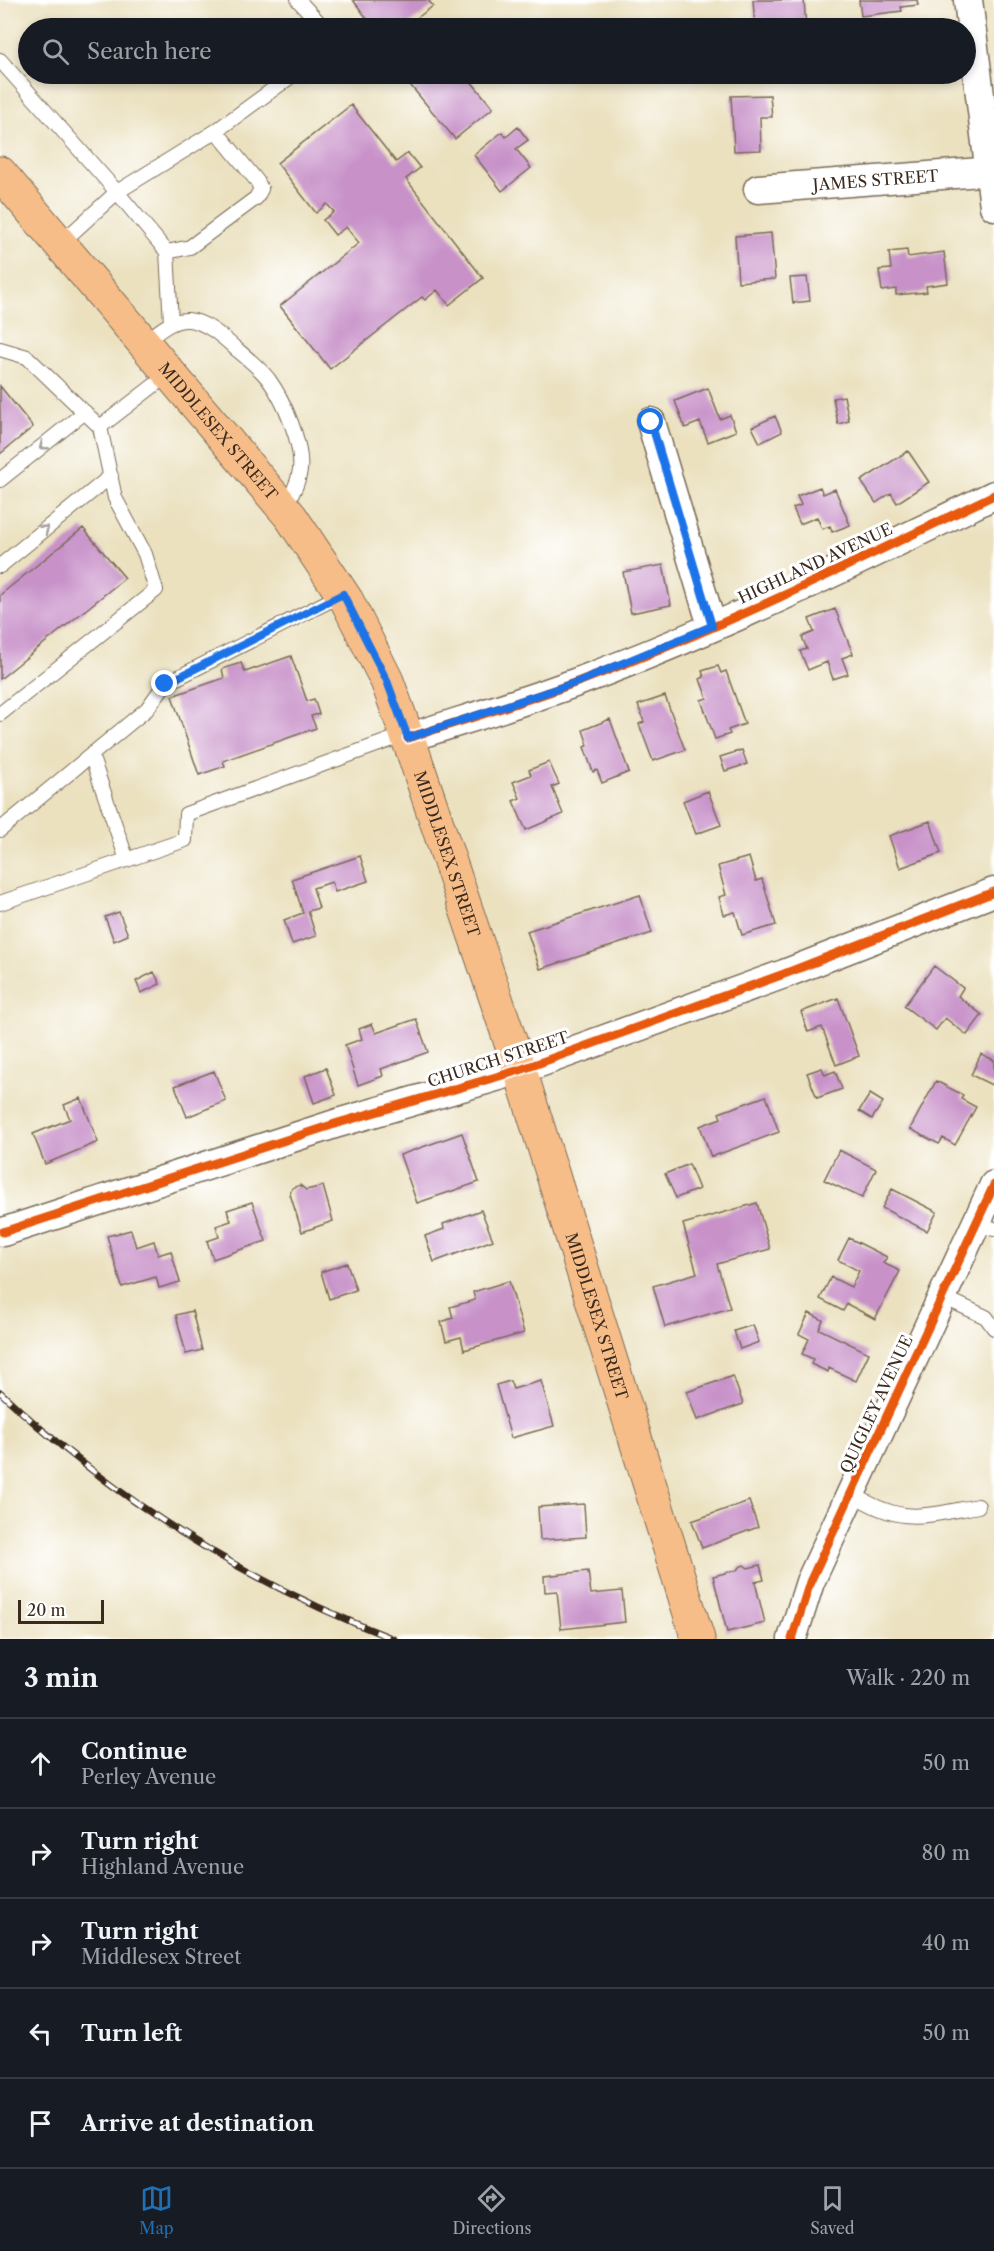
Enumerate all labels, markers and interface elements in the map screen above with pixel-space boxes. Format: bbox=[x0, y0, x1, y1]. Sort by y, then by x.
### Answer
search box bbox=[18, 18, 976, 84]
icon: search bbox=[39, 35, 72, 68]
text: Search here bbox=[87, 38, 212, 65]
street label: JAMES STREET bbox=[809, 165, 939, 195]
street label: MIDDLESEX STREET bbox=[155, 358, 282, 504]
route start bbox=[637, 408, 663, 434]
one-way arrow bbox=[38, 439, 49, 450]
street label: HIGHLAND AVENUE bbox=[735, 518, 895, 608]
one-way arrow bbox=[39, 525, 50, 536]
route end bbox=[151, 670, 177, 696]
street label: MIDDLESEX STREET bbox=[410, 768, 484, 939]
street label: CHURCH STREET bbox=[425, 1027, 571, 1091]
street label: MIDDLESEX STREET bbox=[561, 1230, 633, 1402]
street label: QUIGLEY AVENUE bbox=[835, 1332, 917, 1476]
scale bar bbox=[18, 1597, 104, 1624]
text: 20 m bbox=[27, 1600, 66, 1620]
text: 3 min bbox=[24, 1662, 98, 1694]
text: Walk · 220 m bbox=[846, 1666, 970, 1690]
text: Continue bbox=[81, 1738, 187, 1765]
icon: ahead bbox=[24, 1747, 57, 1780]
text: 50 m bbox=[923, 1751, 970, 1775]
text: Perley Avenue bbox=[81, 1765, 216, 1789]
text: Turn right bbox=[81, 1828, 199, 1855]
icon: right bbox=[24, 1837, 57, 1870]
text: 80 m bbox=[922, 1841, 970, 1865]
text: Highland Avenue bbox=[81, 1855, 244, 1879]
text: Turn right bbox=[81, 1918, 199, 1945]
icon: right bbox=[24, 1927, 57, 1960]
text: 40 m bbox=[922, 1931, 970, 1955]
text: Middlesex Street bbox=[81, 1945, 241, 1969]
icon: left bbox=[24, 2017, 57, 2050]
text: Turn left bbox=[81, 2020, 182, 2047]
text: 50 m bbox=[923, 2021, 970, 2045]
icon: arrive bbox=[24, 2107, 57, 2140]
text: Arrive at destination bbox=[81, 2110, 314, 2137]
tab: Map bbox=[139, 2182, 174, 2238]
tab: Directions bbox=[452, 2182, 531, 2238]
tab: Saved bbox=[810, 2182, 855, 2238]

